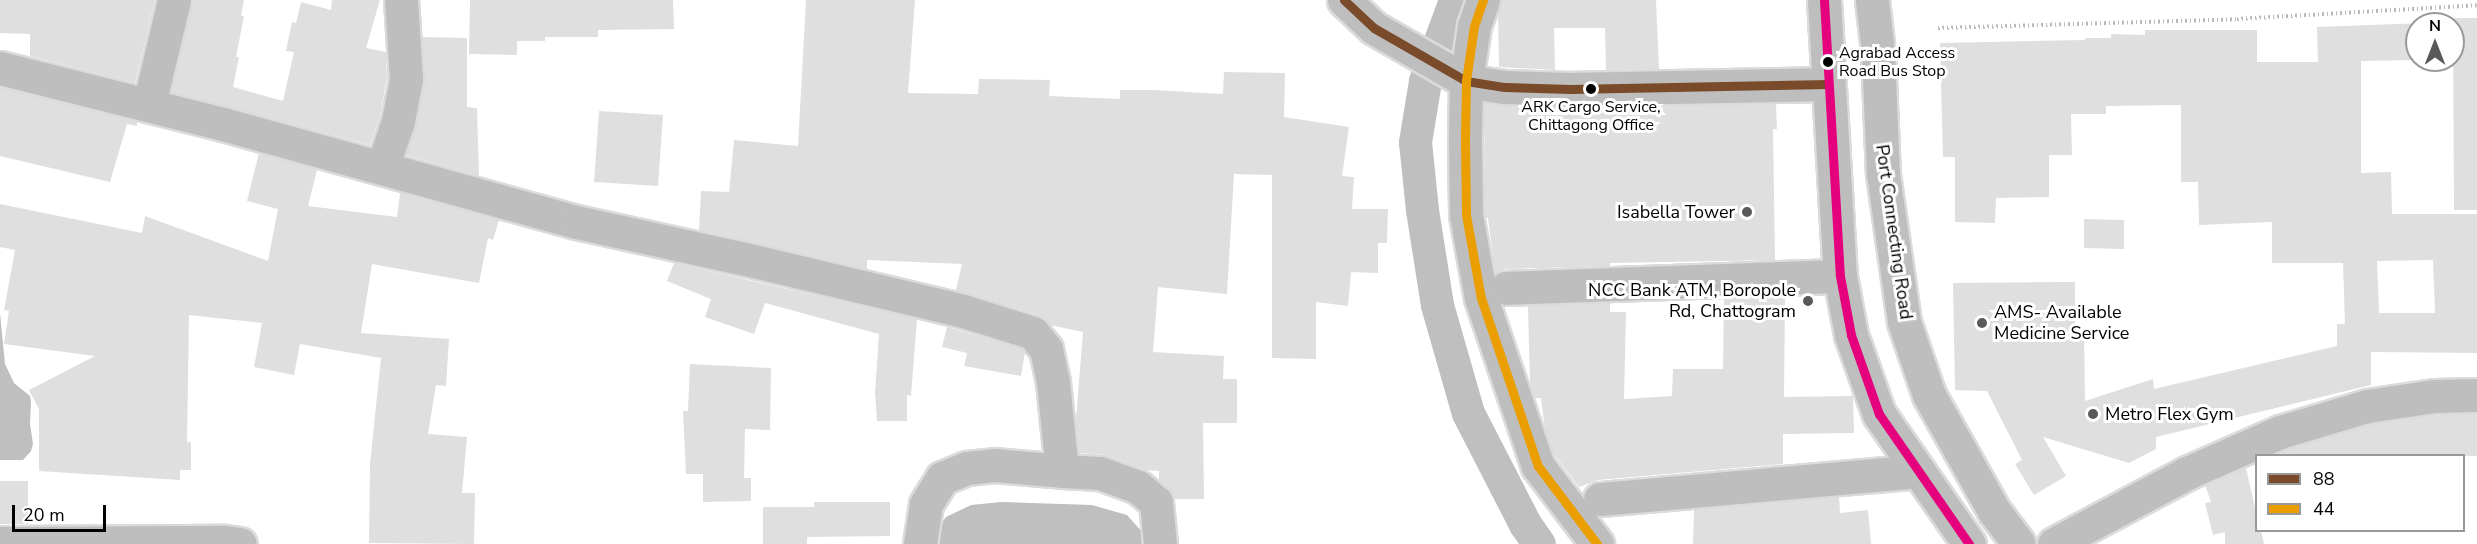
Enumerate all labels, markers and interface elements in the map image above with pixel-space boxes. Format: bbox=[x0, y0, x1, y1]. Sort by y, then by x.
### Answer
north arrow bbox=[2405, 12, 2465, 72]
text: N bbox=[2429, 15, 2441, 37]
place label: Agrabad Access Road Bus Stop bbox=[1839, 43, 1955, 81]
marker: Agrabad Access Road Bus Stop bbox=[1822, 56, 1834, 68]
marker: ARK Cargo Service, Chittagong Office bbox=[1585, 83, 1597, 95]
place label: ARK Cargo Service, Chittagong Office bbox=[1521, 97, 1661, 135]
street label: Port Connecting Road bbox=[1871, 143, 1917, 321]
place label: Isabella Tower bbox=[1617, 201, 1735, 223]
marker: Isabella Tower bbox=[1740, 205, 1754, 219]
place label: NCC Bank ATM, Boropole Rd, Chattogram bbox=[1588, 280, 1796, 322]
marker: NCC Bank ATM, Boropole Rd, Chattogram bbox=[1801, 294, 1815, 308]
place label: AMS- Available Medicine Service bbox=[1994, 302, 2129, 344]
marker: AMS- Available Medicine Service bbox=[1975, 316, 1989, 330]
place label: Metro Flex Gym bbox=[2105, 403, 2234, 425]
marker: Metro Flex Gym bbox=[2086, 407, 2100, 421]
legend bbox=[2255, 454, 2465, 532]
text: 88 bbox=[2313, 467, 2335, 491]
scale bar bbox=[15, 493, 110, 531]
text: 44 bbox=[2313, 497, 2335, 521]
text: 20 m bbox=[23, 503, 65, 527]

